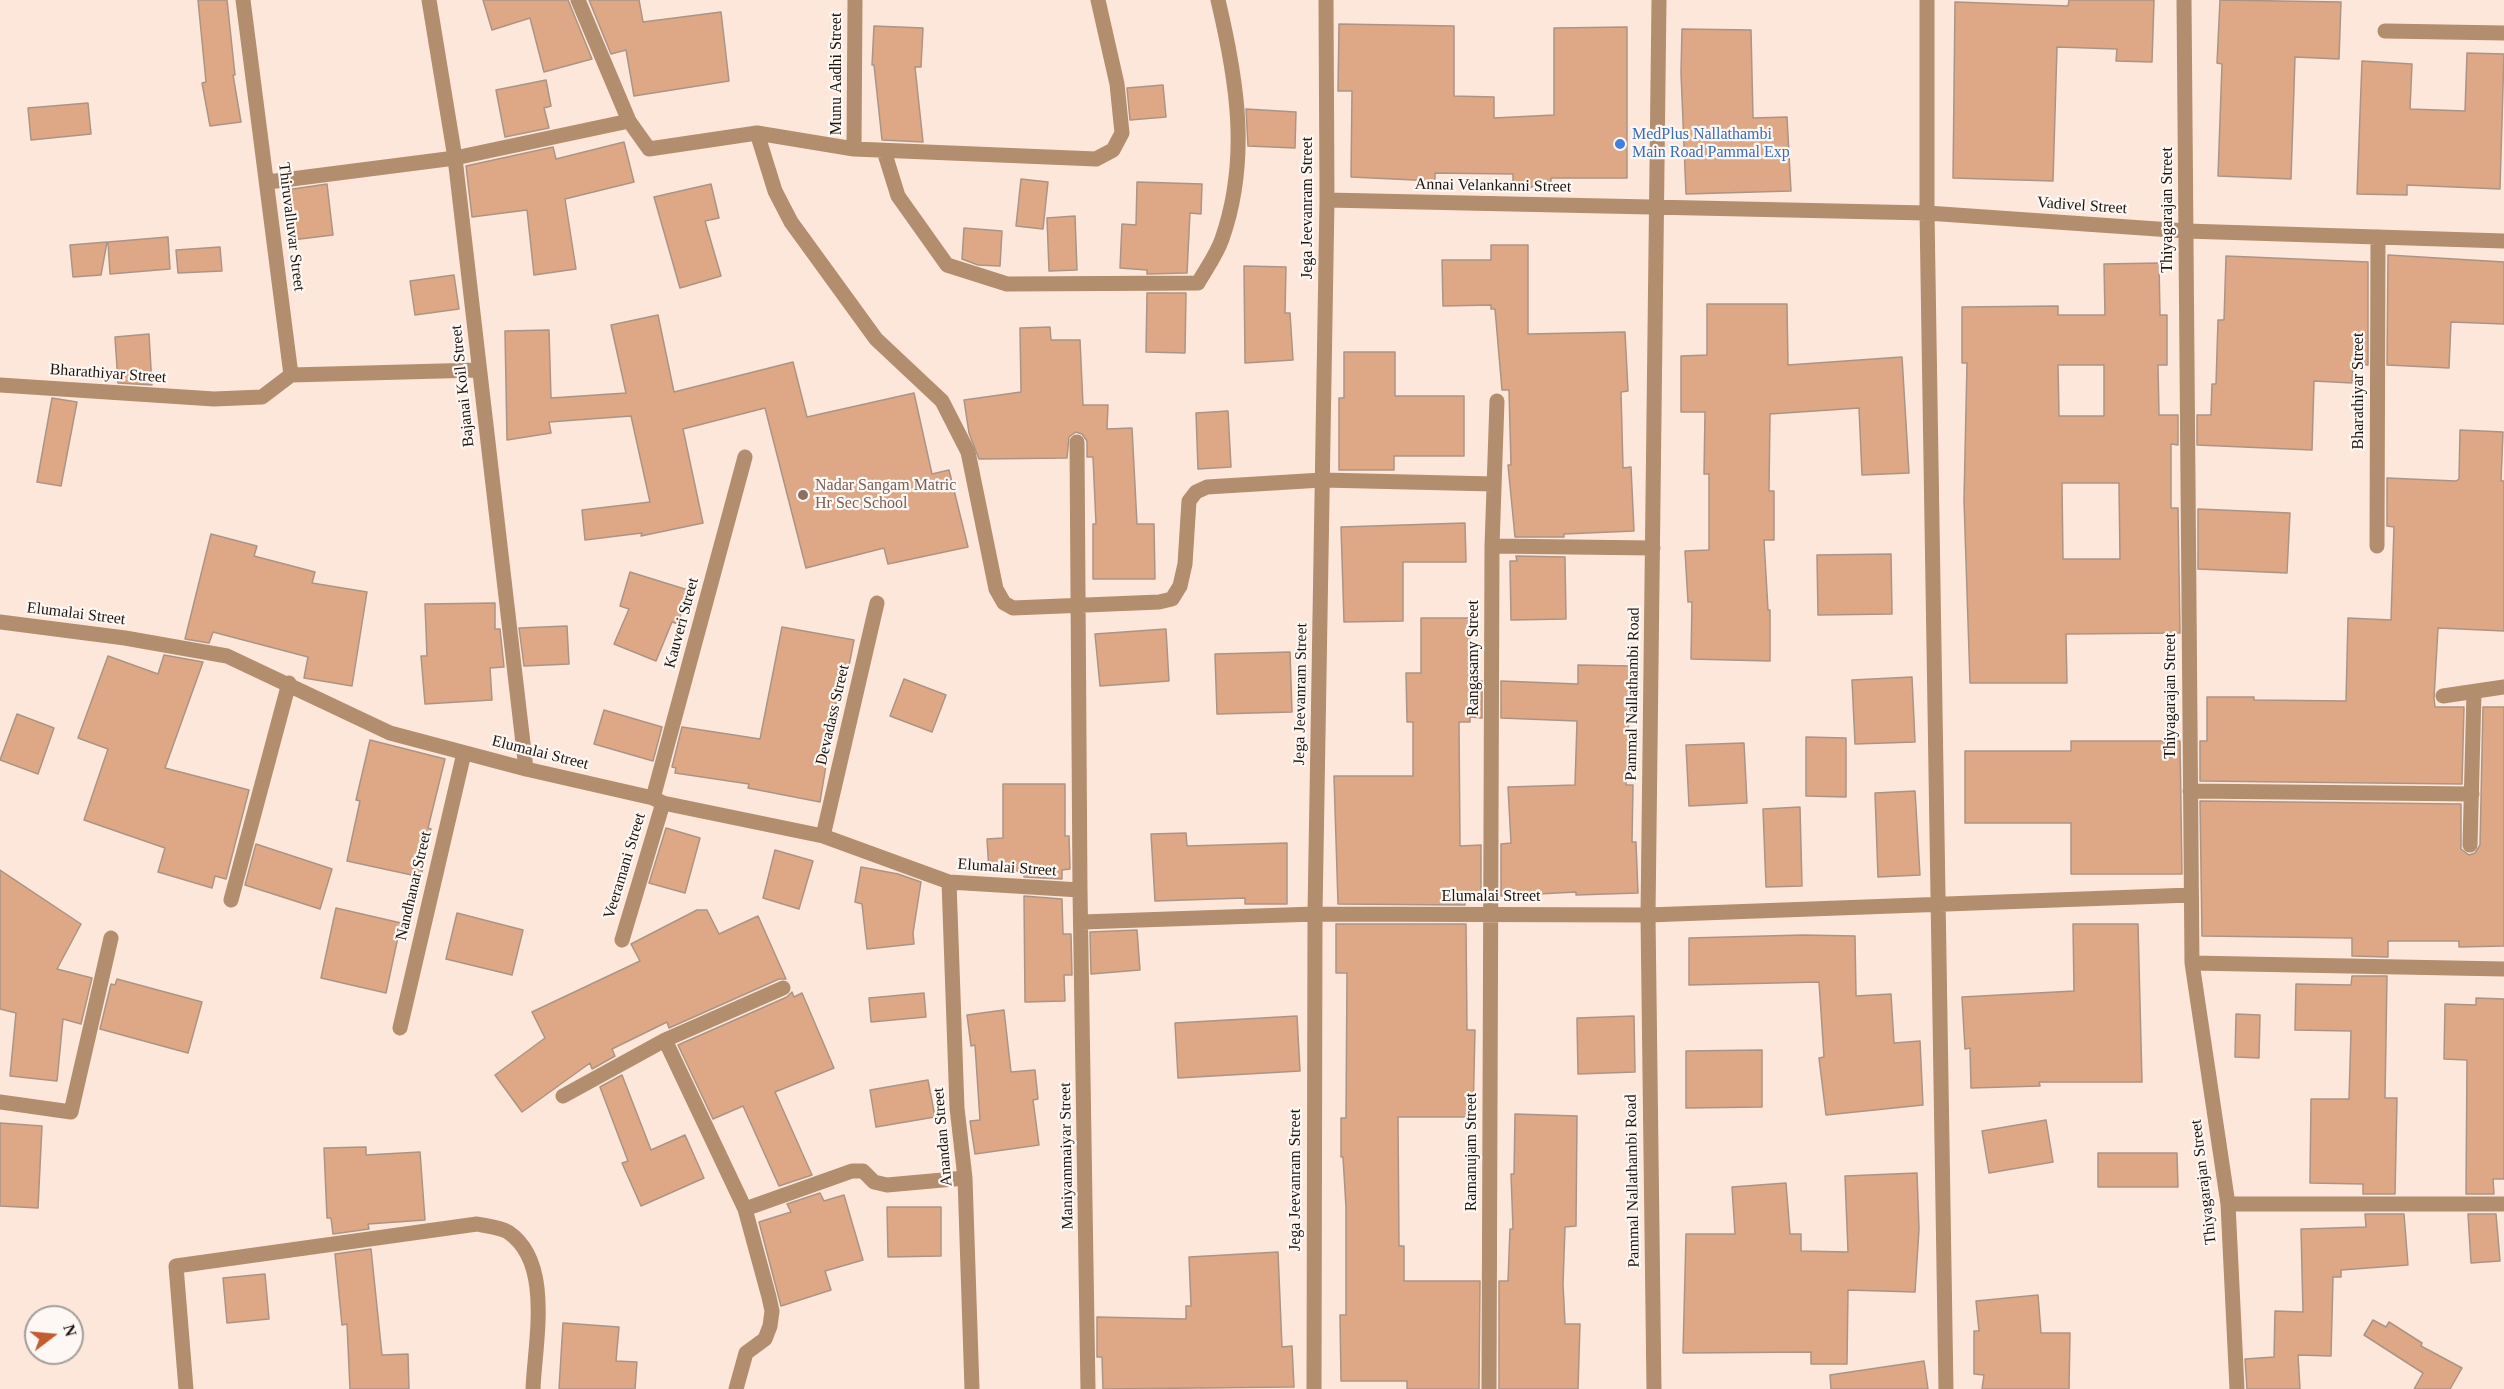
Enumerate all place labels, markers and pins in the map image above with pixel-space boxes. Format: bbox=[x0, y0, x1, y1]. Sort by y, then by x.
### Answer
place label: MedPlus Nallathambi Main Road Pammal Exp bbox=[1632, 125, 1790, 163]
marker: MedPlus Nallathambi Main Road Pammal Exp bbox=[1613, 137, 1627, 151]
place label: Nadar Sangam Matric Hr Sec School bbox=[815, 476, 956, 514]
marker: Nadar Sangam Matric Hr Sec School bbox=[796, 488, 810, 502]

